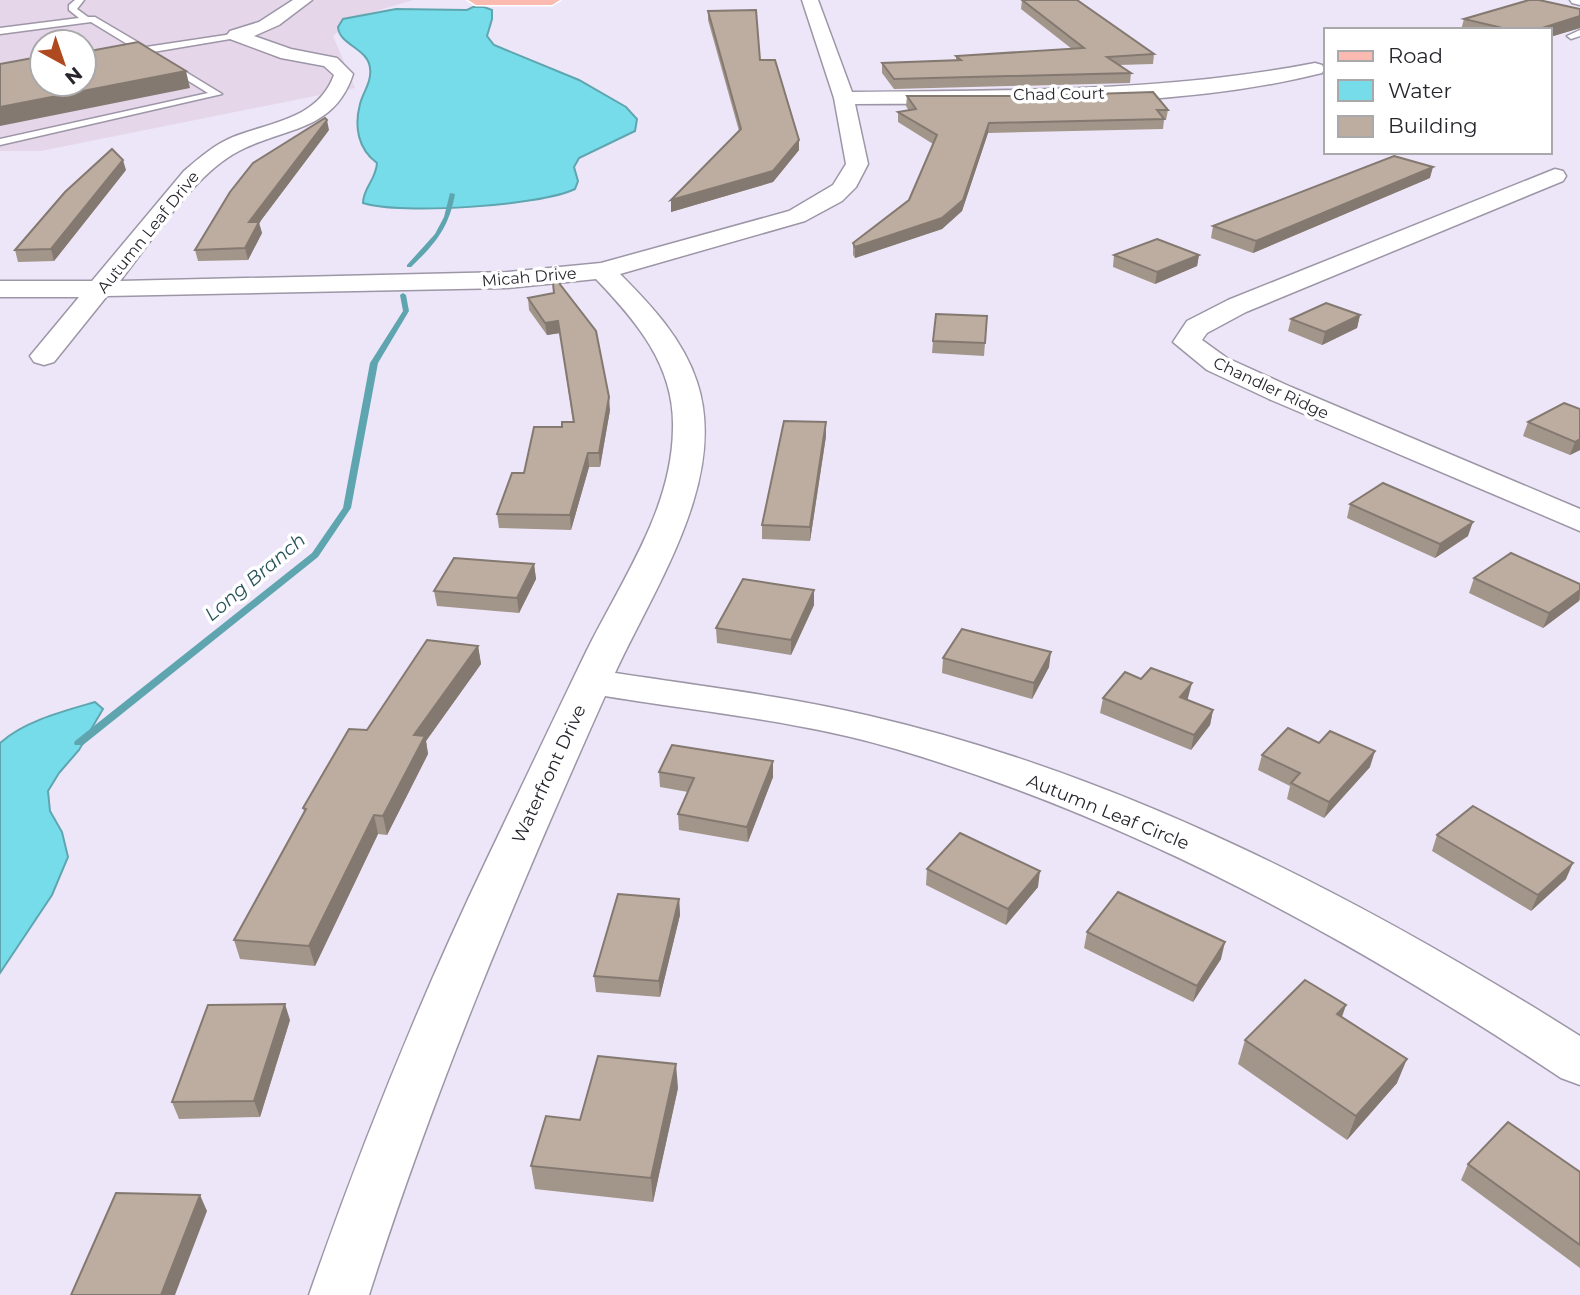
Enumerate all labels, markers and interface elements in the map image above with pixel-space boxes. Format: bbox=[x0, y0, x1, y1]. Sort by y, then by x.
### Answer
north arrow bbox=[28, 28, 98, 98]
legend bbox=[1324, 28, 1552, 154]
text: Road bbox=[1388, 43, 1443, 68]
text: N bbox=[60, 62, 87, 89]
text: Water bbox=[1388, 78, 1452, 103]
street label: Chad Court bbox=[1013, 84, 1105, 104]
text: Building bbox=[1388, 113, 1478, 138]
street label: Autumn Leaf Drive bbox=[93, 167, 203, 297]
street label: Micah Drive bbox=[481, 263, 577, 291]
street label: Chandler Ridge bbox=[1210, 353, 1332, 423]
water label: Long Branch bbox=[200, 528, 310, 626]
street label: Waterfront Drive bbox=[507, 701, 591, 847]
street label: Autumn Leaf Circle bbox=[1024, 769, 1192, 855]

